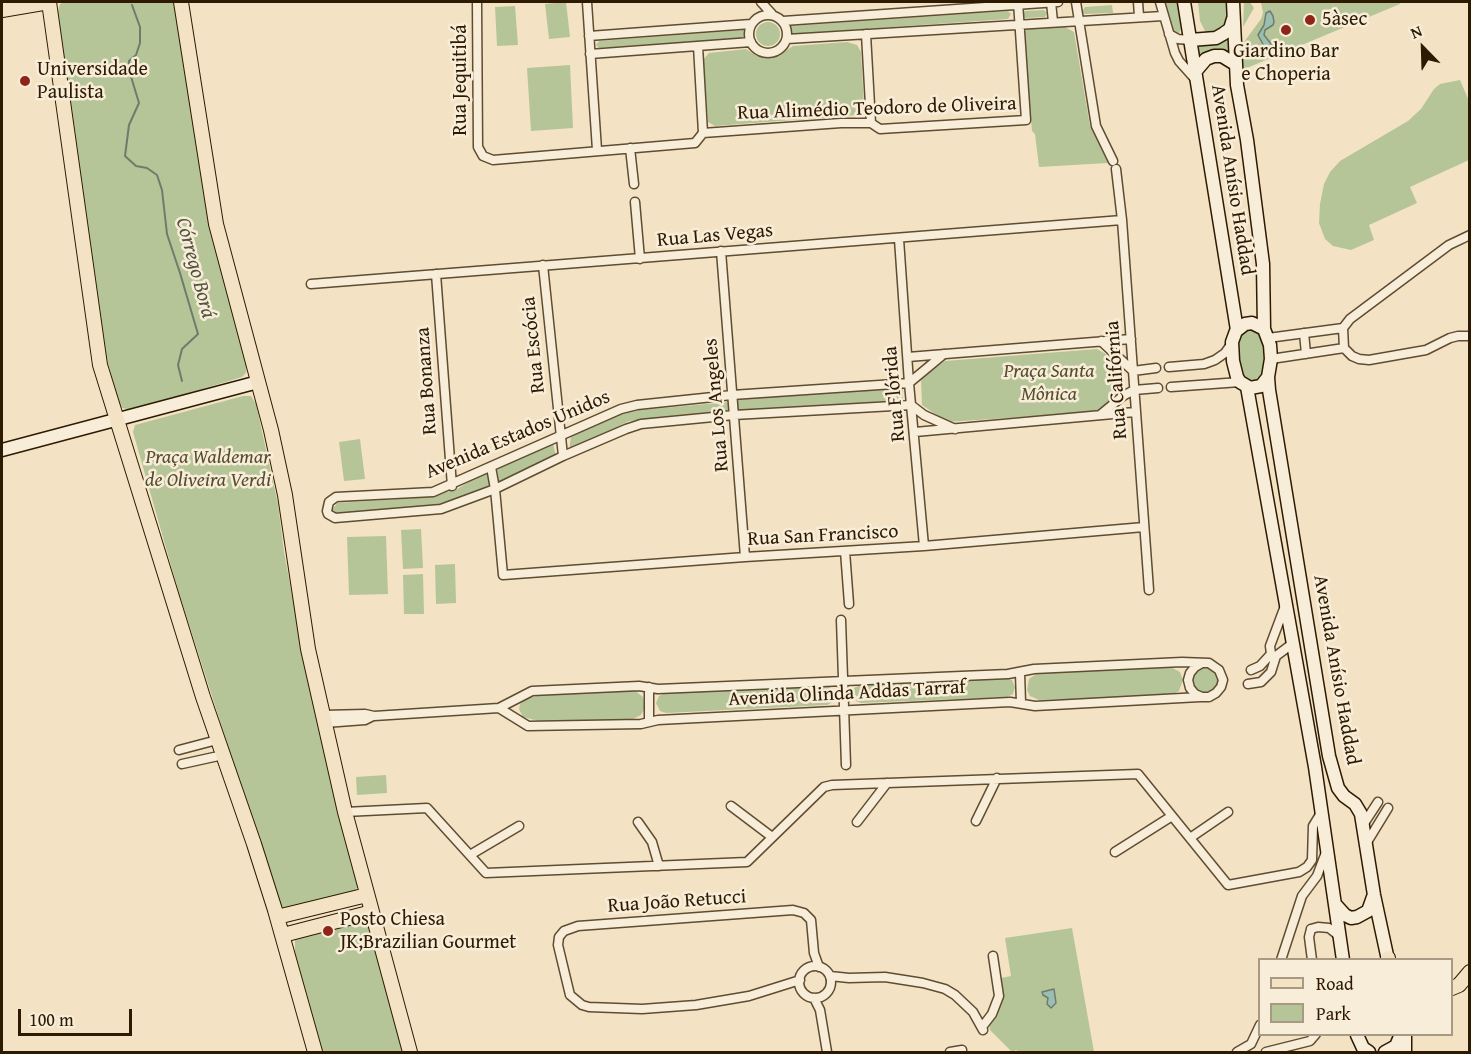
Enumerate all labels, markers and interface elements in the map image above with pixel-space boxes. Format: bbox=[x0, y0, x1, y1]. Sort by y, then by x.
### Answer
place label: 5àsec bbox=[1322, 8, 1367, 32]
marker: 5àsec bbox=[1303, 13, 1317, 27]
north arrow bbox=[1393, 18, 1453, 78]
text: N bbox=[1406, 18, 1426, 45]
marker: Giardino Bar e Choperia bbox=[1279, 23, 1293, 37]
street label: Rua Jequitibá bbox=[449, 24, 473, 136]
place label: Giardino Bar e Choperia bbox=[1233, 40, 1339, 87]
place label: Universidade Paulista bbox=[37, 58, 148, 105]
marker: Universidade Paulista bbox=[18, 74, 32, 88]
street label: Avenida Anísio Haddad bbox=[1205, 83, 1259, 277]
street label: Rua Alimédio Teodoro de Oliveira bbox=[737, 92, 1017, 126]
water label: Córrego Borá bbox=[170, 215, 220, 321]
street label: Rua Las Vegas bbox=[656, 219, 774, 253]
street label: Rua Escócia bbox=[517, 295, 551, 395]
street label: Rua Califórnia bbox=[1101, 320, 1133, 440]
street label: Rua Bonanza bbox=[411, 326, 443, 436]
street label: Rua Los Angeles bbox=[699, 337, 735, 473]
street label: Rua Flórida bbox=[879, 345, 911, 443]
park label: Praça Santa Mônica bbox=[1004, 360, 1094, 407]
street label: Avenida Estados Unidos bbox=[422, 385, 614, 485]
park label: Praça Waldemar de Oliveira Verdi bbox=[145, 446, 271, 493]
street label: Rua San Francisco bbox=[747, 520, 899, 552]
street label: Avenida Anísio Haddad bbox=[1307, 573, 1365, 767]
street label: Avenida Olinda Addas Tarraf bbox=[728, 676, 966, 712]
street label: Rua João Retucci bbox=[607, 885, 747, 919]
place label: Posto Chiesa JK;Brazilian Gourmet bbox=[340, 908, 516, 955]
marker: Posto Chiesa JK;Brazilian Gourmet bbox=[321, 924, 335, 938]
legend bbox=[1258, 958, 1453, 1036]
text: Road bbox=[1316, 970, 1354, 997]
scale bar bbox=[21, 997, 135, 1035]
text: Park bbox=[1316, 1000, 1351, 1027]
text: 100 m bbox=[29, 1006, 74, 1033]

